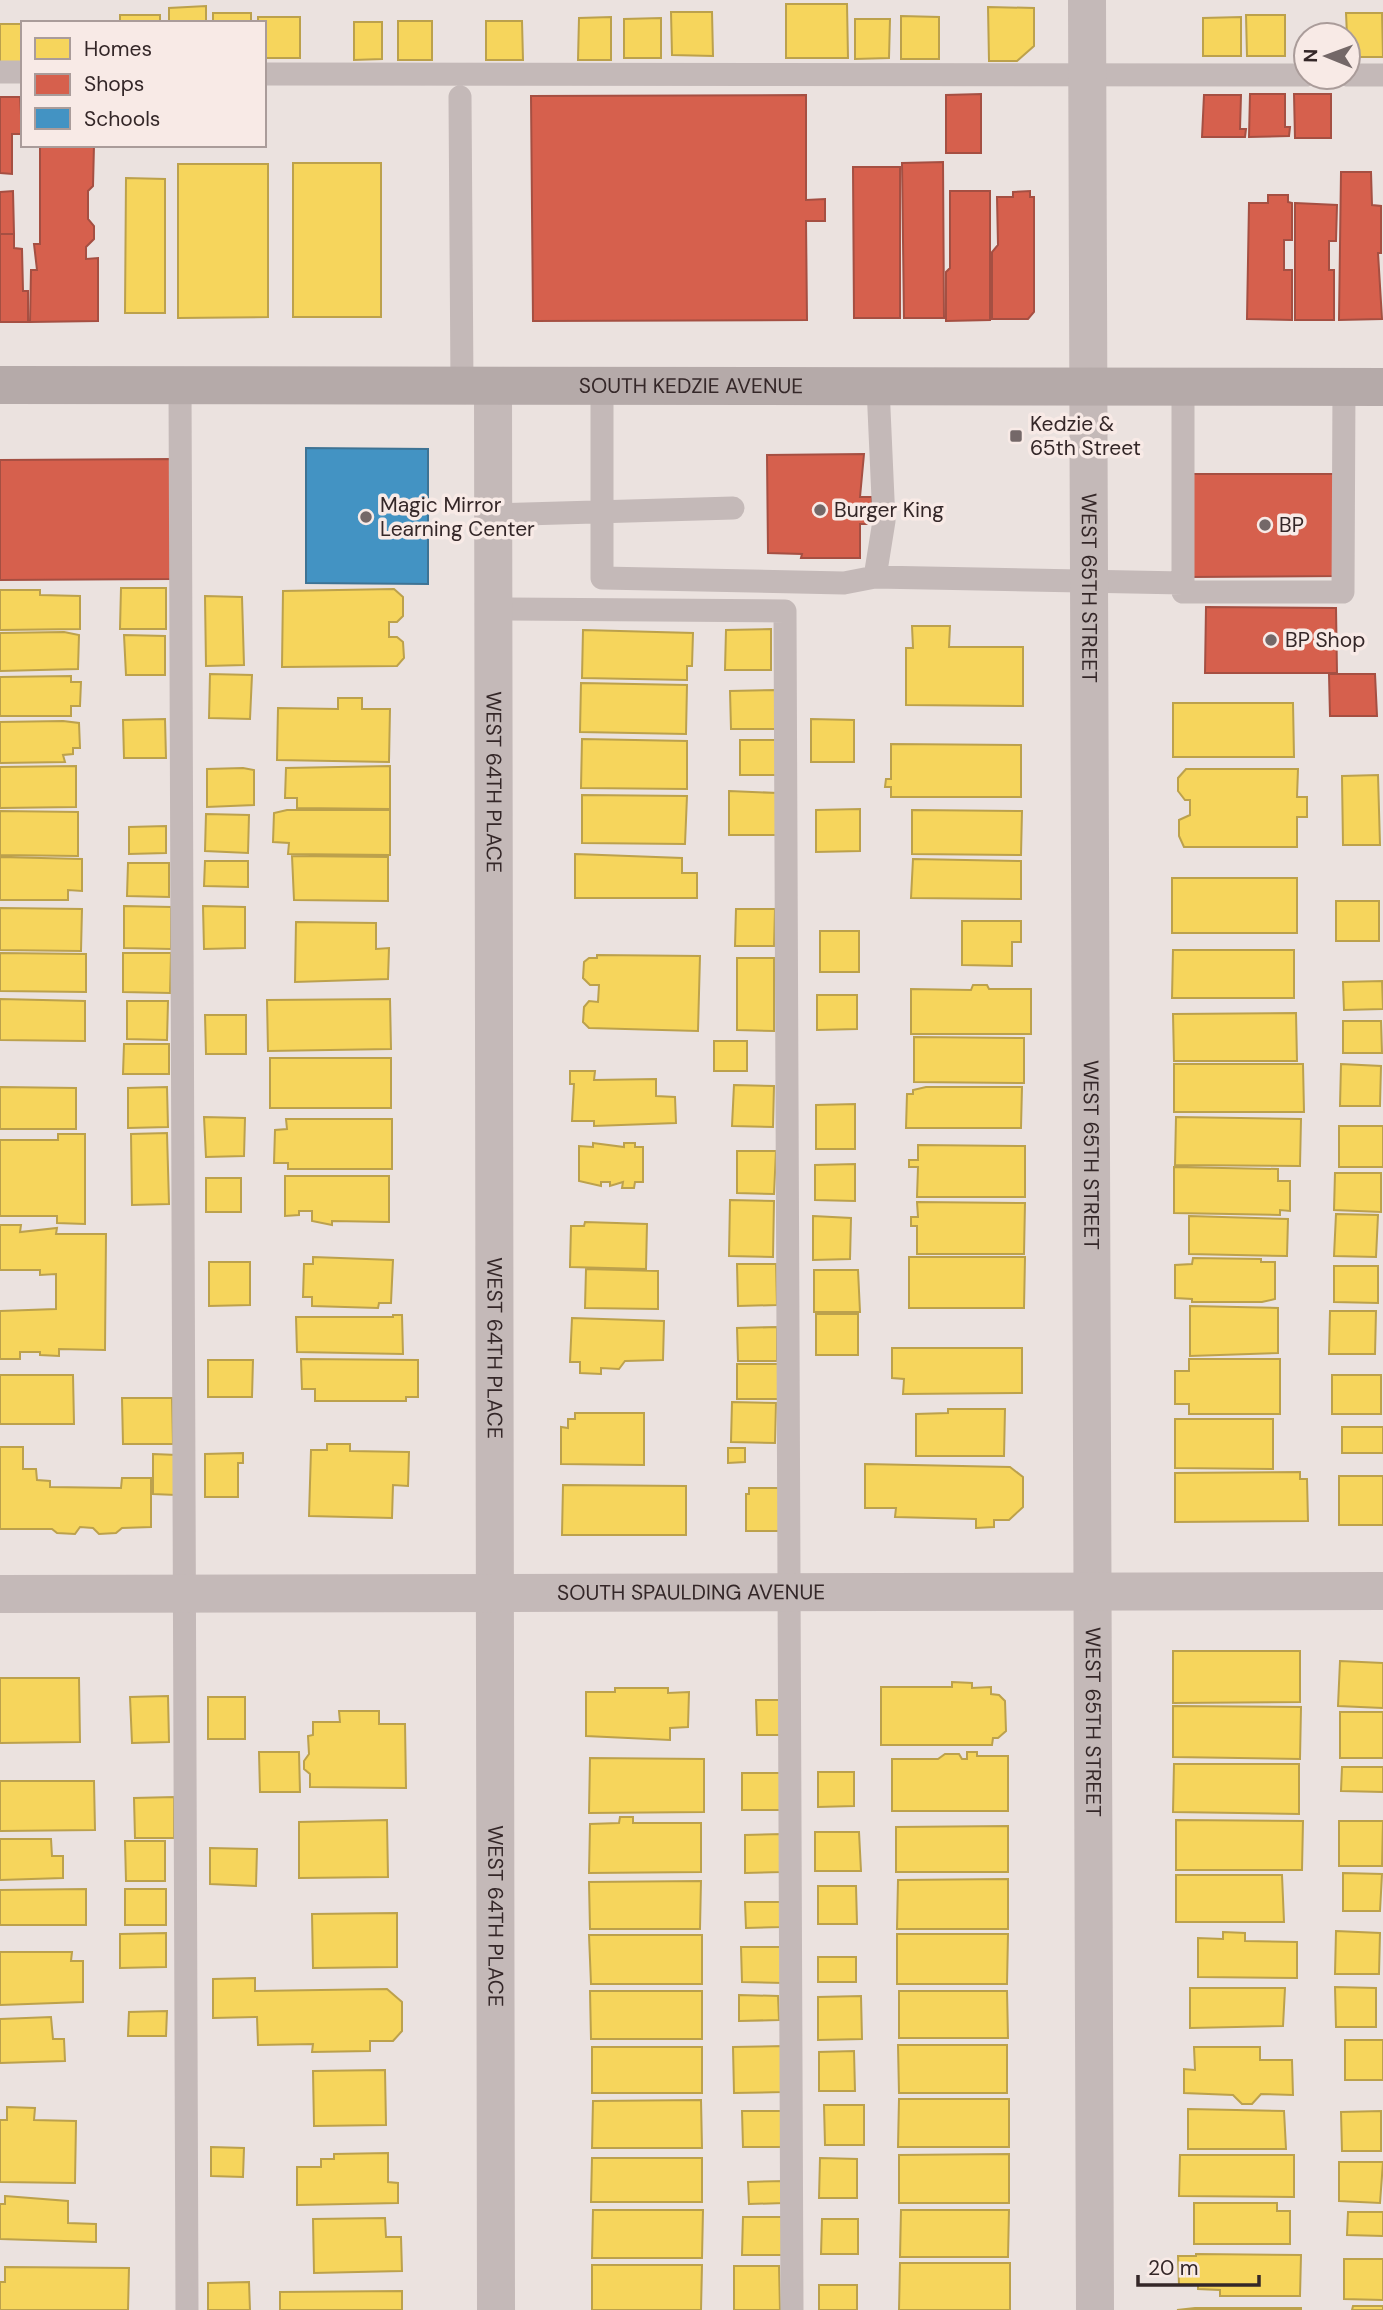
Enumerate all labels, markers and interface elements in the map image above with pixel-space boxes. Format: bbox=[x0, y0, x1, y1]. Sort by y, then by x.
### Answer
legend bbox=[21, 21, 266, 147]
north arrow bbox=[1292, 21, 1362, 91]
text: Homes bbox=[84, 35, 152, 63]
text: N bbox=[1298, 49, 1323, 63]
text: Shops bbox=[84, 70, 144, 98]
text: Schools bbox=[84, 105, 160, 133]
street label: SOUTH KEDZIE AVENUE bbox=[579, 372, 803, 400]
place label: Kedzie & 65th Street bbox=[1030, 410, 1141, 462]
marker: Kedzie & 65th Street bbox=[1008, 428, 1024, 444]
place label: Magic Mirror Learning Center bbox=[380, 491, 535, 543]
street label: WEST 65TH STREET bbox=[1075, 493, 1103, 683]
place label: Burger King bbox=[834, 496, 944, 524]
marker: Burger King bbox=[812, 502, 828, 518]
marker: Magic Mirror Learning Center bbox=[358, 509, 374, 525]
place label: BP bbox=[1279, 511, 1304, 539]
marker: BP bbox=[1257, 517, 1273, 533]
place label: BP Shop bbox=[1285, 626, 1365, 654]
marker: BP Shop bbox=[1263, 632, 1279, 648]
street label: WEST 64TH PLACE bbox=[479, 691, 508, 873]
street label: WEST 65TH STREET bbox=[1077, 1060, 1105, 1250]
street label: WEST 64TH PLACE bbox=[480, 1257, 509, 1439]
street label: SOUTH SPAULDING AVENUE bbox=[557, 1578, 825, 1607]
street label: WEST 65TH STREET bbox=[1079, 1627, 1107, 1817]
street label: WEST 64TH PLACE bbox=[481, 1825, 510, 2007]
scale bar bbox=[1138, 2244, 1259, 2288]
text: 20 m bbox=[1148, 2254, 1199, 2282]

